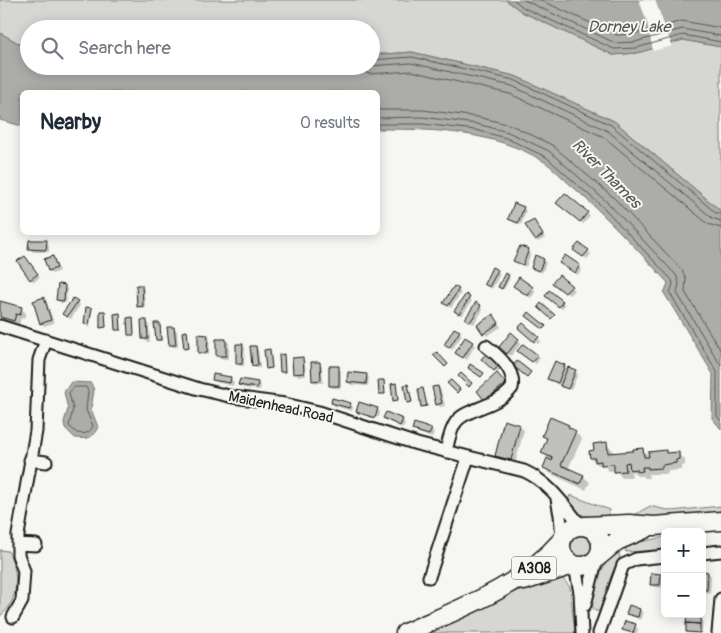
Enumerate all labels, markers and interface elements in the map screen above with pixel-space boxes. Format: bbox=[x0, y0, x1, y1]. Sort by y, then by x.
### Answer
water label: Dorney Lake bbox=[588, 17, 672, 37]
search box bbox=[20, 20, 380, 75]
icon: search bbox=[38, 34, 66, 62]
text: Search here bbox=[78, 36, 171, 60]
text: Nearby bbox=[40, 109, 101, 136]
text: 0 results bbox=[300, 113, 360, 133]
water label: River Thames bbox=[567, 135, 646, 214]
street label: Maidenhead Road bbox=[227, 387, 335, 428]
map controls bbox=[661, 528, 706, 618]
button: + bbox=[661, 528, 706, 573]
road number: A308 bbox=[512, 556, 556, 580]
button: − bbox=[661, 573, 706, 618]

